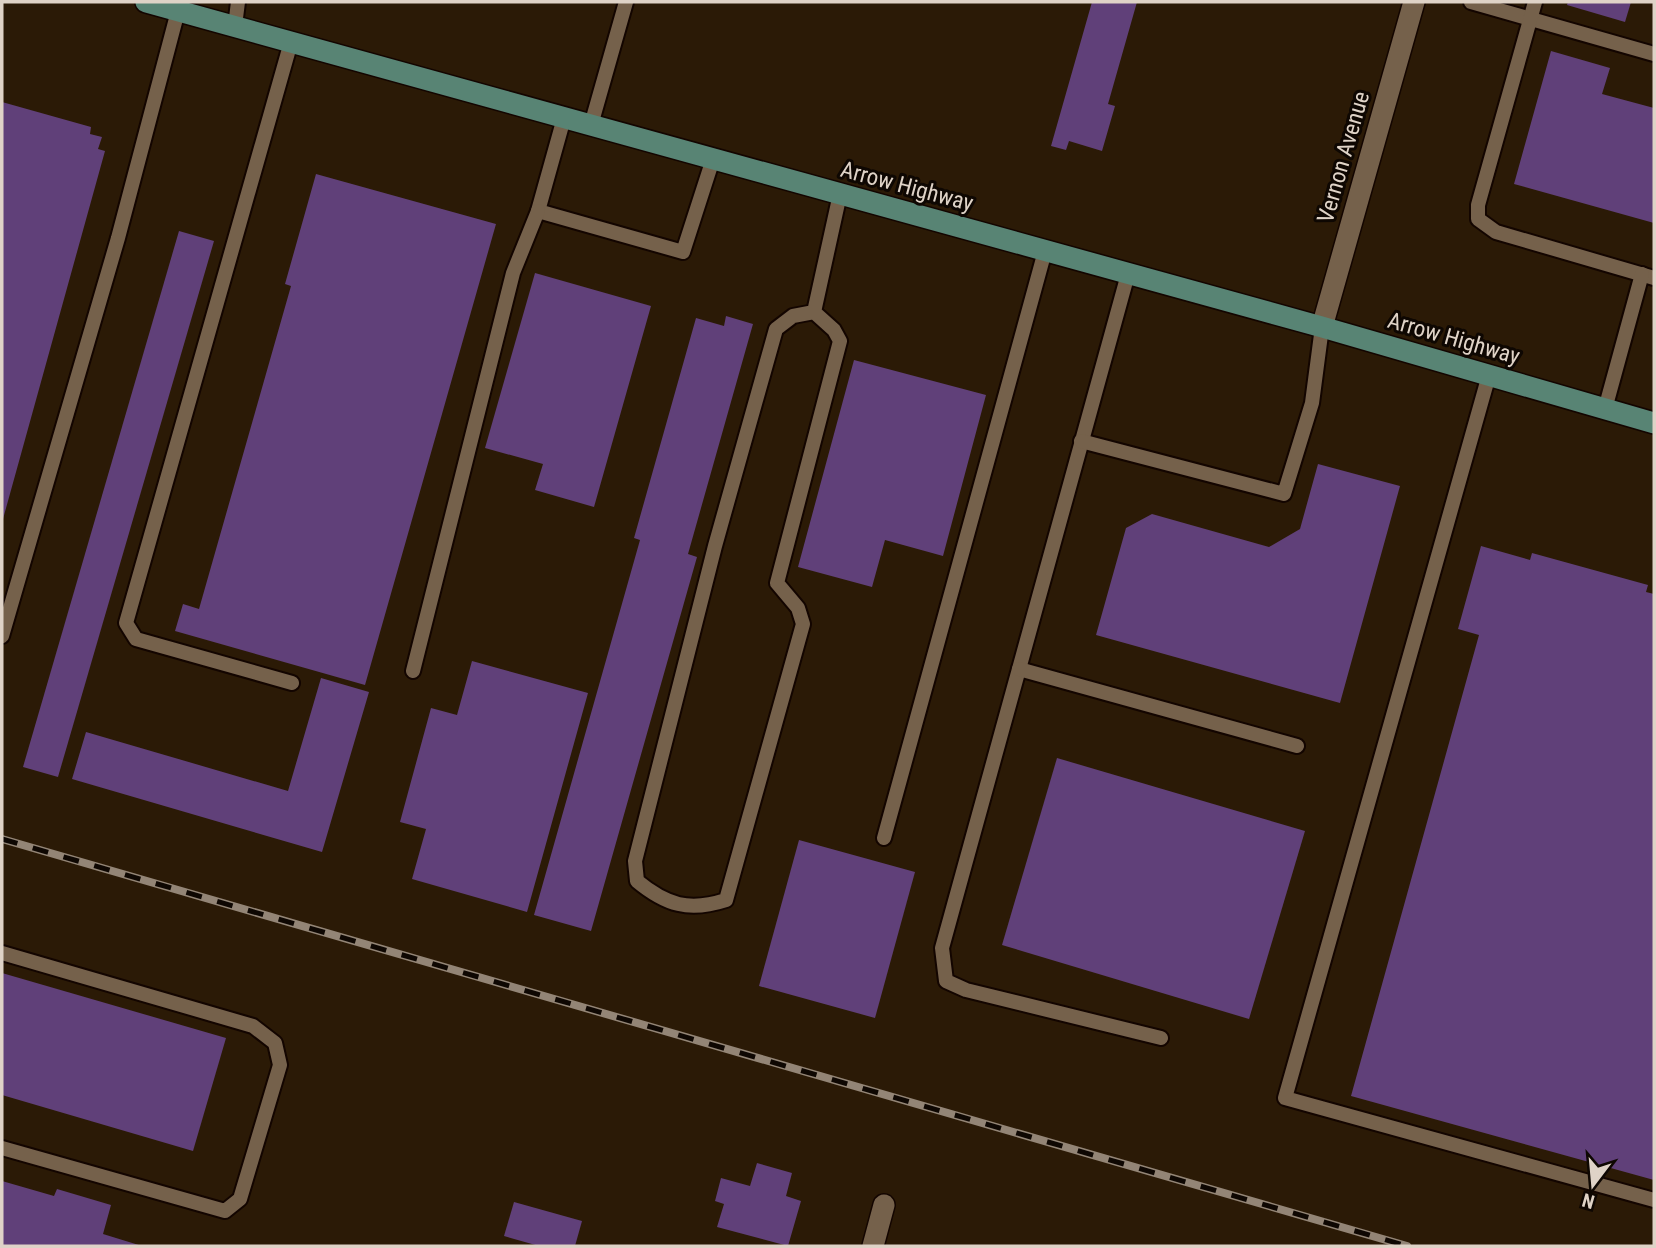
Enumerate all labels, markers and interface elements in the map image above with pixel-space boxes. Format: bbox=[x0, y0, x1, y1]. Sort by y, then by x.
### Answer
street label: Vernon Avenue bbox=[1312, 88, 1375, 226]
street label: Arrow Highway bbox=[838, 156, 977, 217]
street label: Arrow Highway bbox=[1385, 307, 1523, 370]
north arrow bbox=[1558, 1150, 1628, 1220]
text: N bbox=[1580, 1188, 1597, 1214]

